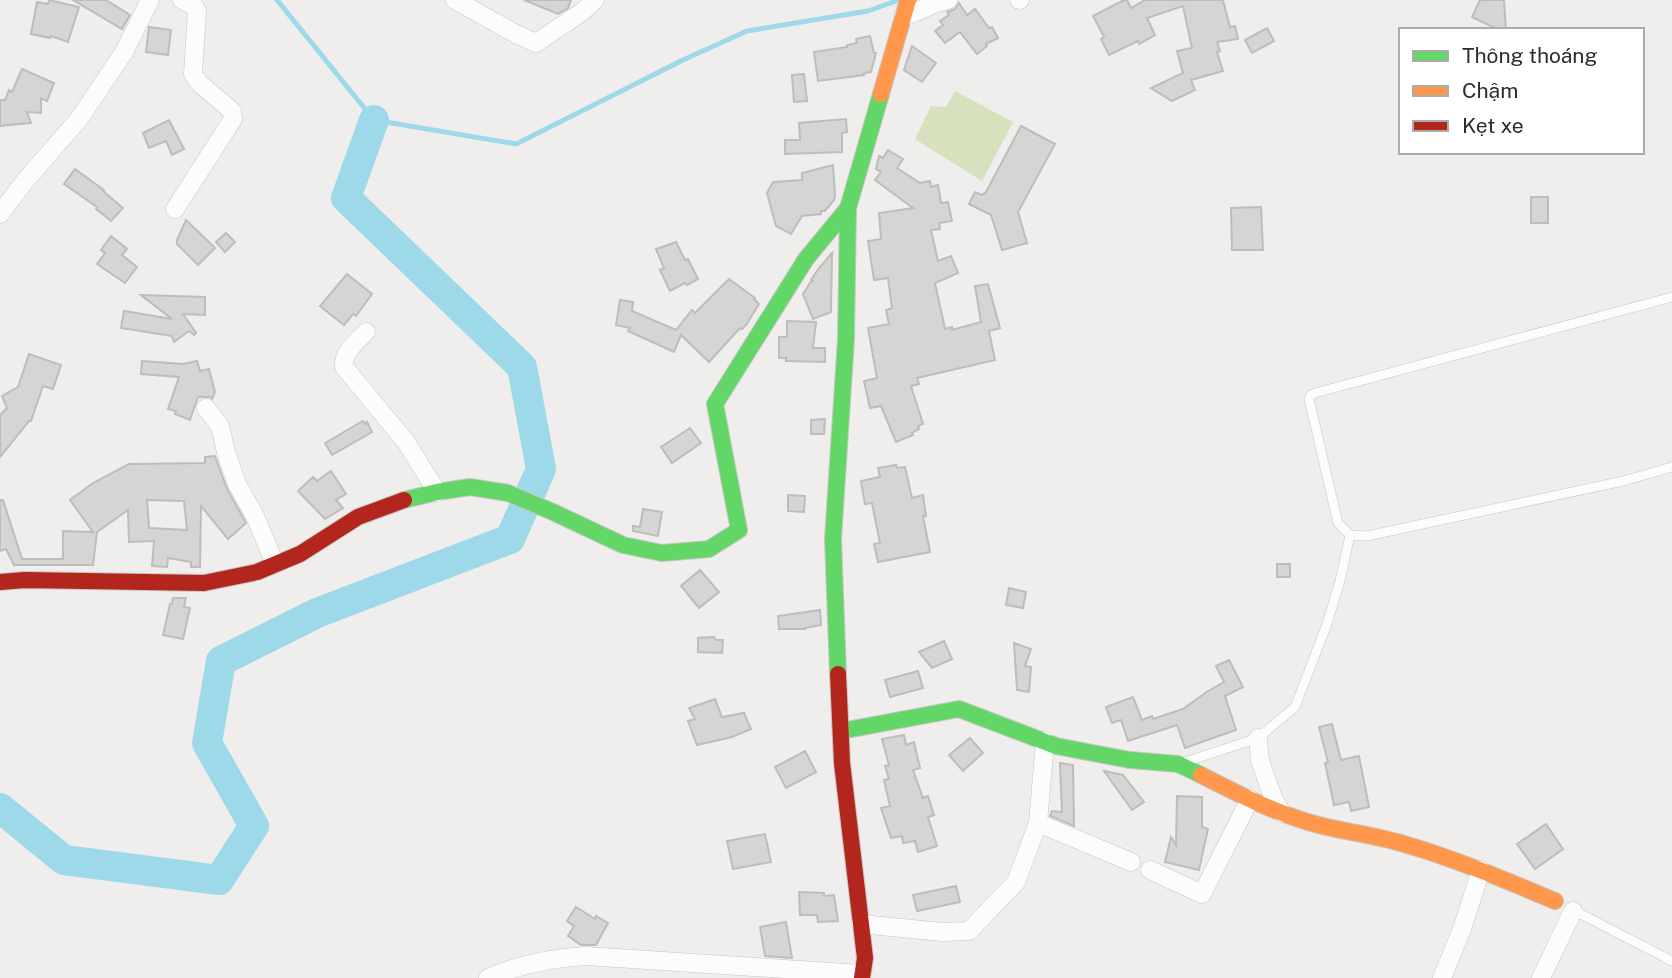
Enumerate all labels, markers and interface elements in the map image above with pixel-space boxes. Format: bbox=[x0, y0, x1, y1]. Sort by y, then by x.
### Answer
legend bbox=[1399, 28, 1644, 154]
text: Thông thoáng bbox=[1462, 43, 1598, 68]
text: Chậm bbox=[1462, 78, 1518, 103]
text: Kẹt xe bbox=[1462, 113, 1524, 138]

